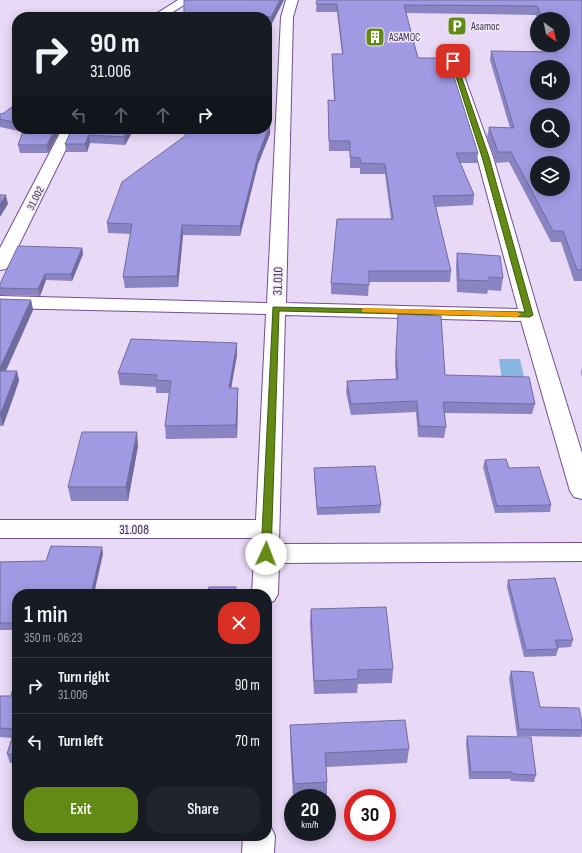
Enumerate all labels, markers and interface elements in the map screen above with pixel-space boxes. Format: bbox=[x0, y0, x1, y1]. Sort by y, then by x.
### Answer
north arrow bbox=[530, 12, 570, 52]
map controls bbox=[530, 12, 570, 196]
parking icon: Asamoc bbox=[446, 15, 468, 37]
place label: Asamoc bbox=[470, 20, 500, 33]
building icon: ASAMOC bbox=[364, 26, 386, 48]
text: 90 m bbox=[90, 27, 140, 60]
icon: right bbox=[24, 28, 76, 80]
place label: ASAMOC bbox=[388, 31, 420, 44]
pin bbox=[436, 44, 470, 78]
icon: arrive bbox=[442, 50, 464, 72]
button: sound bbox=[530, 60, 570, 100]
text: 31.006 bbox=[90, 61, 131, 82]
icon: left bbox=[68, 104, 90, 126]
icon: ahead bbox=[110, 104, 132, 126]
icon: ahead bbox=[152, 104, 174, 126]
icon: right bbox=[194, 104, 216, 126]
button: search bbox=[530, 108, 570, 148]
button: layers bbox=[530, 156, 570, 196]
street label: 31.002 bbox=[24, 184, 47, 212]
street label: 31.010 bbox=[270, 266, 286, 296]
street label: 31.008 bbox=[119, 522, 149, 538]
position arrow bbox=[245, 533, 287, 575]
text: 1 min bbox=[24, 600, 68, 629]
button: close bbox=[218, 602, 260, 644]
text: 350 m · 06:23 bbox=[24, 630, 82, 646]
text: Turn right bbox=[58, 668, 110, 687]
icon: right bbox=[24, 675, 46, 697]
text: 90 m bbox=[235, 676, 260, 695]
text: 31.006 bbox=[58, 687, 88, 703]
icon: left bbox=[24, 731, 46, 753]
text: Turn left bbox=[58, 732, 103, 751]
text: 70 m bbox=[235, 732, 260, 751]
button: Exit bbox=[24, 787, 138, 833]
button: Share bbox=[146, 787, 260, 833]
speed limit sign: 30 bbox=[344, 789, 396, 841]
text: 20 bbox=[301, 798, 319, 822]
text: km/h bbox=[301, 819, 319, 831]

